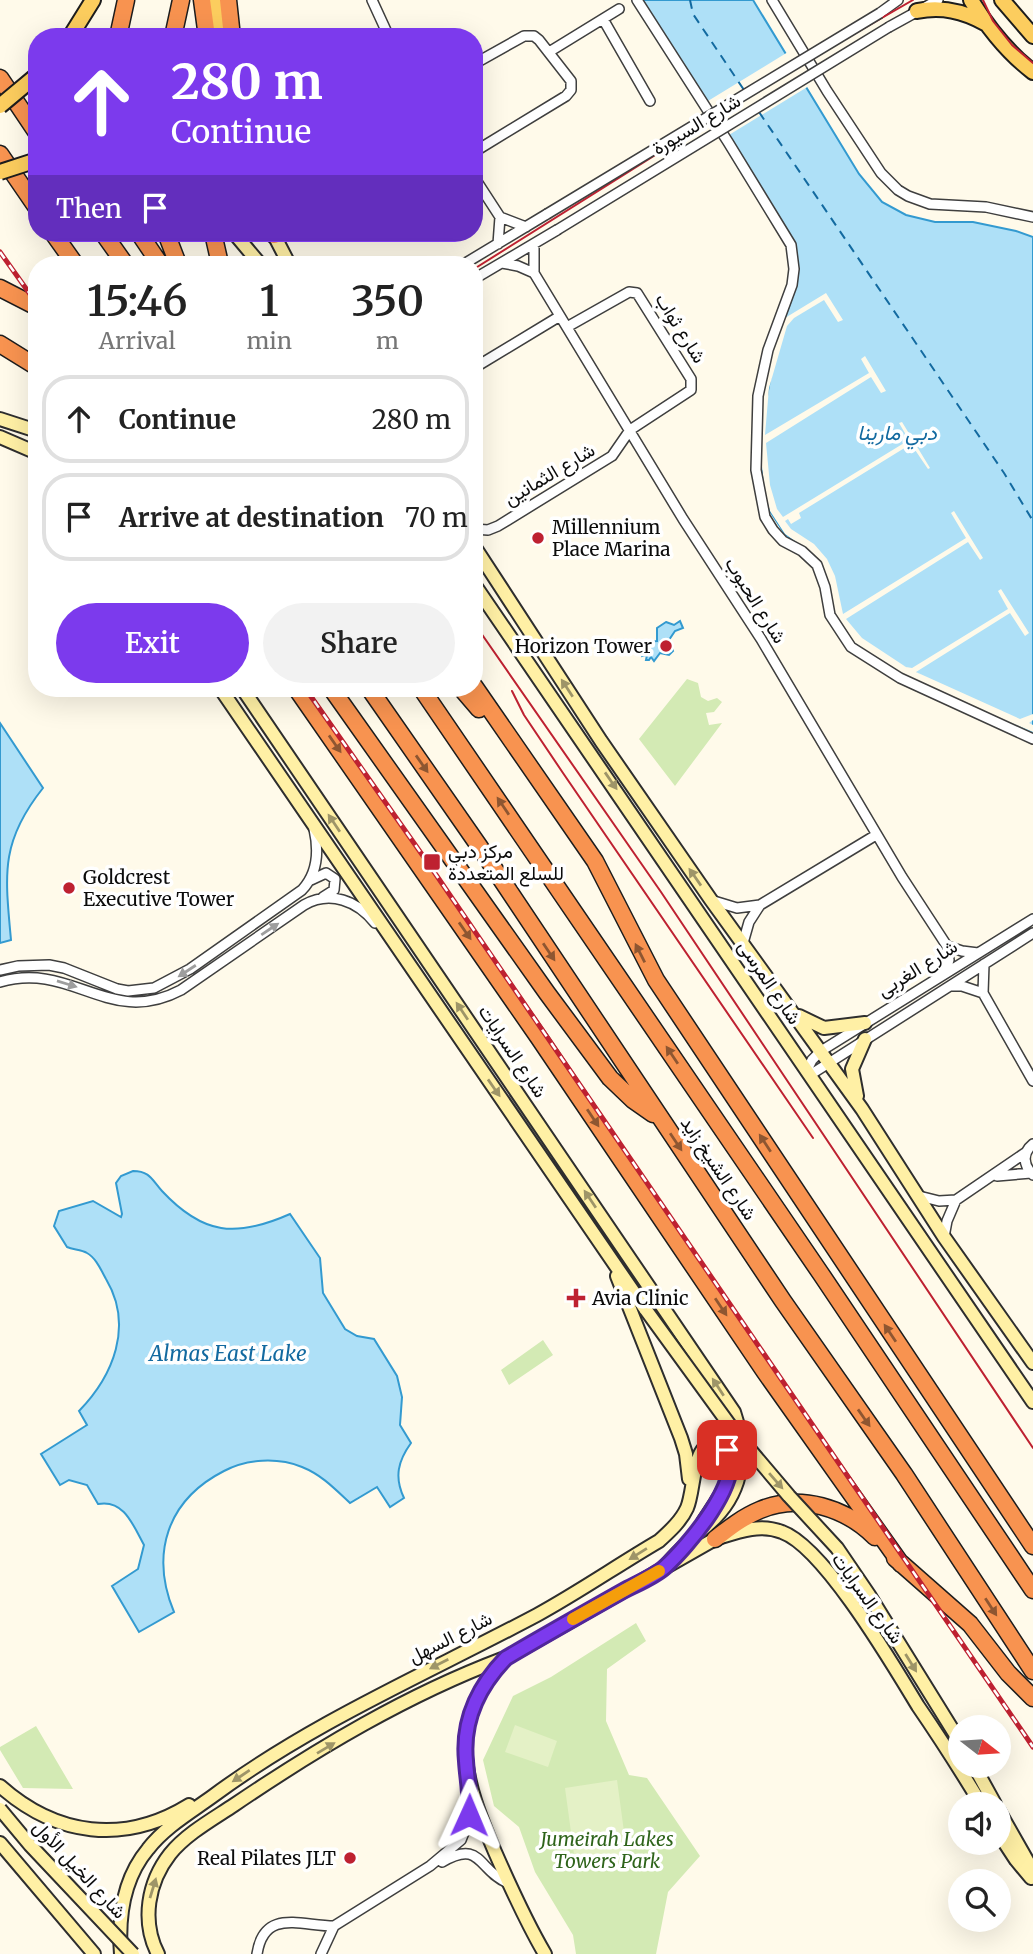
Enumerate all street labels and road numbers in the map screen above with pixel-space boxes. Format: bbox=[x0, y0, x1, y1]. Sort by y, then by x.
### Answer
street label: شارع السيورة bbox=[647, 88, 745, 161]
street label: شارع ثواب bbox=[649, 289, 712, 368]
street label: شارع الثمانين bbox=[499, 437, 599, 511]
street label: شارع الحبوب bbox=[719, 552, 792, 648]
street label: شارع الغربى bbox=[872, 934, 962, 1003]
street label: شارع المرسى bbox=[732, 935, 807, 1029]
street label: شارع السرايات bbox=[472, 1000, 553, 1102]
street label: شارع الشيخ زايد bbox=[674, 1112, 762, 1225]
street label: شارع السرايات bbox=[826, 1548, 909, 1649]
street label: شارع السهل bbox=[404, 1606, 496, 1669]
street label: شارع الخيل الأول bbox=[27, 1815, 132, 1924]

